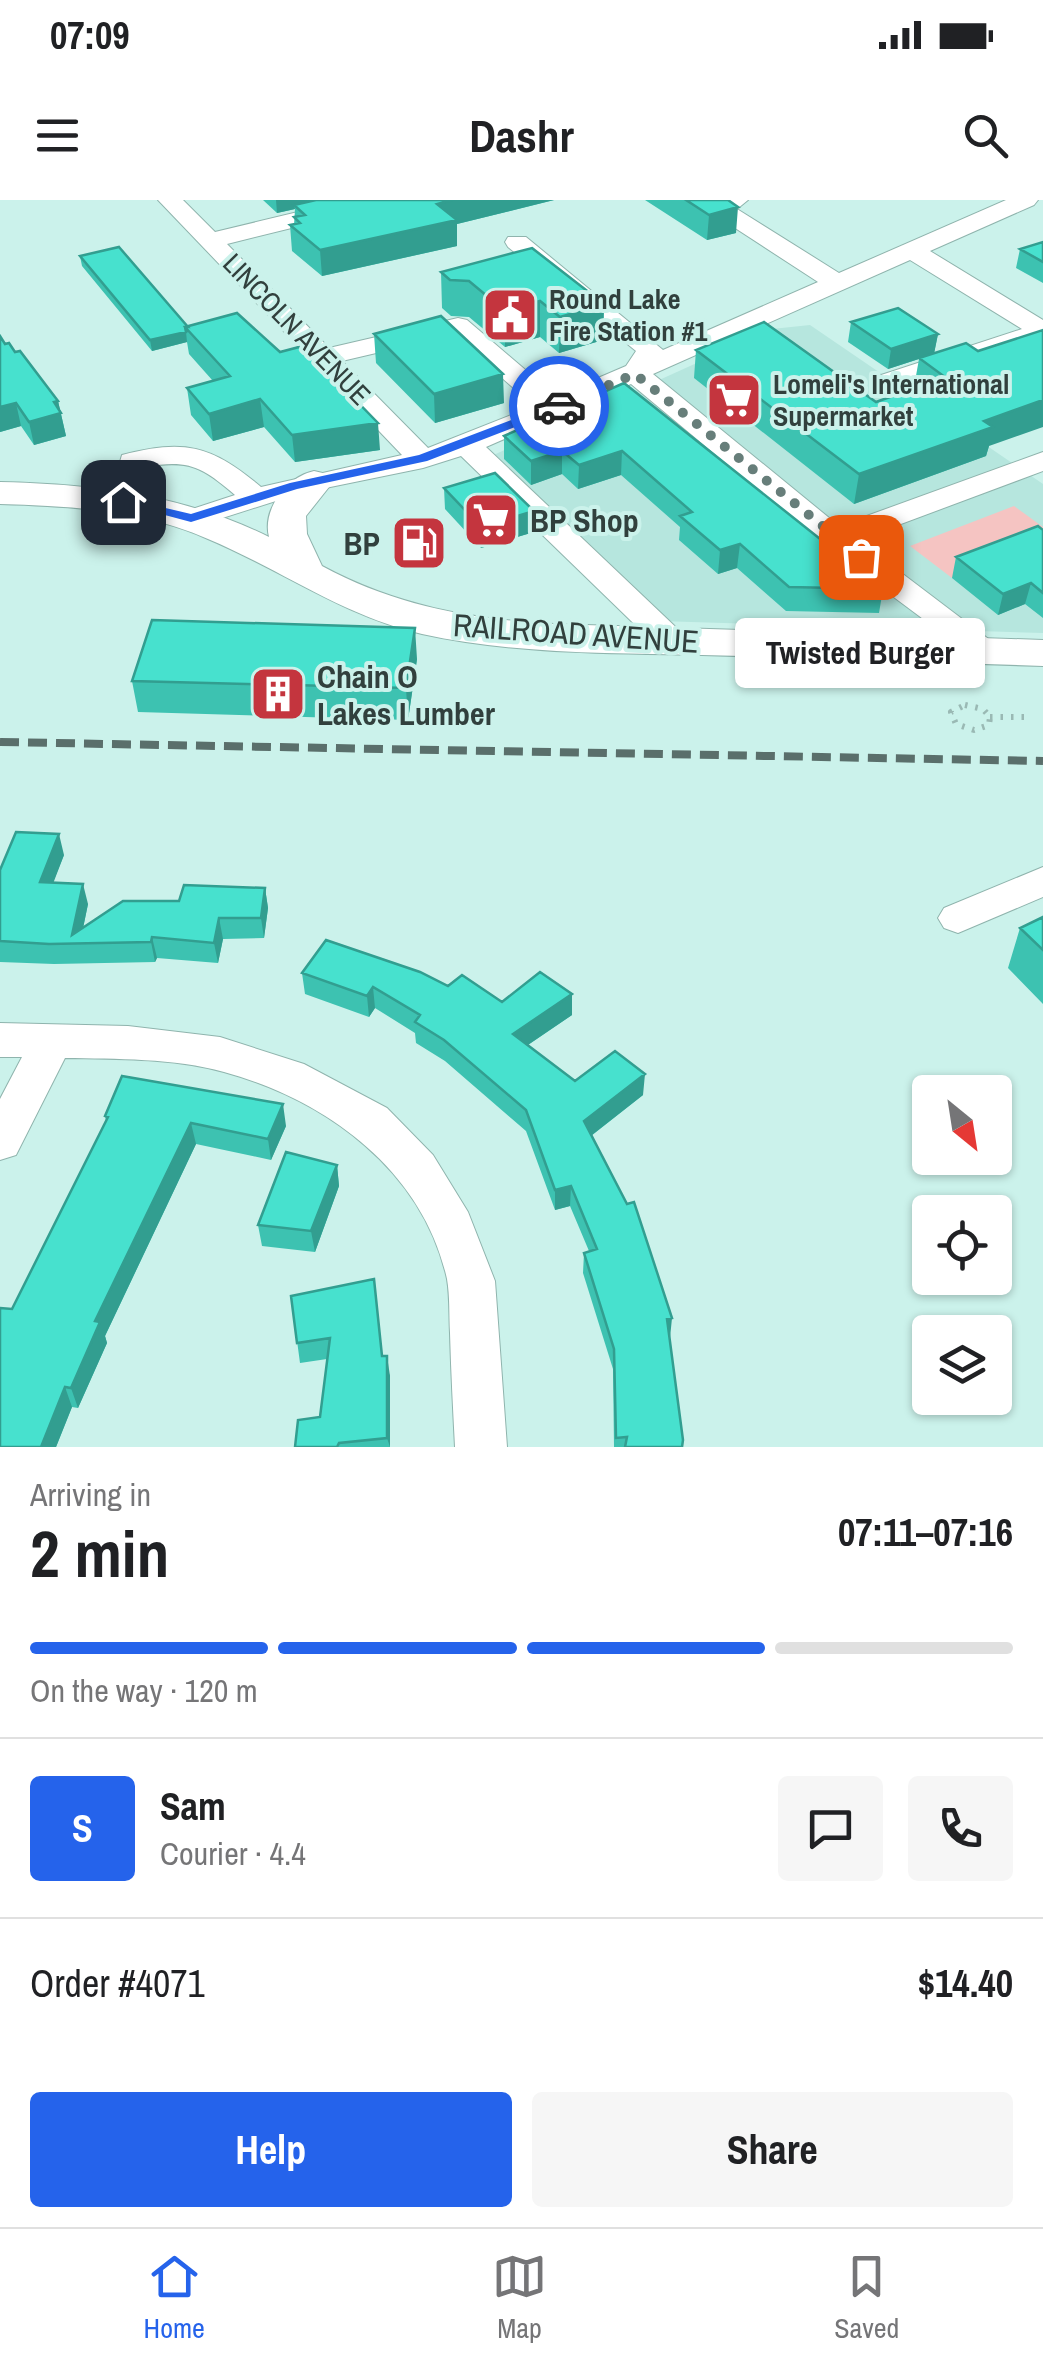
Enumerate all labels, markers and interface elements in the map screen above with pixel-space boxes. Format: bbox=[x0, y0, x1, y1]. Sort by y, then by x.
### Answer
text: 07:09 bbox=[50, 10, 130, 61]
text: Dashr bbox=[469, 105, 574, 166]
icon: menu bbox=[30, 108, 85, 163]
icon: search bbox=[958, 108, 1013, 163]
street label: LINCOLN AVENUE bbox=[215, 245, 379, 413]
place label: Round Lake Fire Station #1 bbox=[549, 280, 707, 350]
public building icon: Round Lake Fire Station #1 bbox=[480, 285, 540, 345]
courier bbox=[509, 356, 609, 456]
place label: Lomeli's International Supermarket bbox=[773, 365, 1009, 435]
supermarket icon: Lomeli's International Supermarket bbox=[704, 370, 764, 430]
icon: car bbox=[532, 379, 587, 434]
pin bbox=[81, 460, 166, 545]
icon: home bbox=[96, 475, 151, 530]
supermarket icon: BP Shop bbox=[461, 490, 521, 550]
place label: BP Shop bbox=[530, 499, 639, 542]
fuel station icon: BP bbox=[389, 513, 449, 573]
pin bbox=[819, 515, 904, 600]
place label: BP bbox=[344, 522, 380, 565]
icon: bag bbox=[834, 530, 889, 585]
street label: RAILROAD AVENUE bbox=[452, 603, 700, 663]
callout: Twisted Burger bbox=[736, 617, 986, 687]
text: Twisted Burger bbox=[765, 631, 955, 674]
place label: Chain O Lakes Lumber bbox=[317, 655, 496, 735]
building icon: Chain O Lakes Lumber bbox=[248, 664, 308, 724]
north arrow bbox=[912, 1075, 1012, 1175]
map controls bbox=[912, 1075, 1012, 1415]
button: locate bbox=[912, 1195, 1012, 1295]
button: layers bbox=[912, 1315, 1012, 1415]
text: Arriving in bbox=[30, 1473, 151, 1516]
text: 07:11–07:16 bbox=[838, 1507, 1013, 1558]
text: 2 min bbox=[30, 1510, 169, 1597]
text: On the way · 120 m bbox=[30, 1669, 258, 1712]
button: chat bbox=[778, 1776, 883, 1881]
button: phone bbox=[908, 1776, 1013, 1881]
text: Sam bbox=[160, 1781, 226, 1832]
text: S bbox=[72, 1803, 93, 1854]
text: Courier · 4.4 bbox=[160, 1832, 306, 1875]
text: Order #4071 bbox=[30, 1958, 205, 2009]
text: $14.40 bbox=[918, 1958, 1013, 2009]
button: Help bbox=[30, 2092, 512, 2207]
button: Share bbox=[532, 2092, 1013, 2207]
tab: Home bbox=[144, 2249, 205, 2347]
tab: Map bbox=[492, 2249, 547, 2347]
tab: Saved bbox=[834, 2249, 899, 2347]

